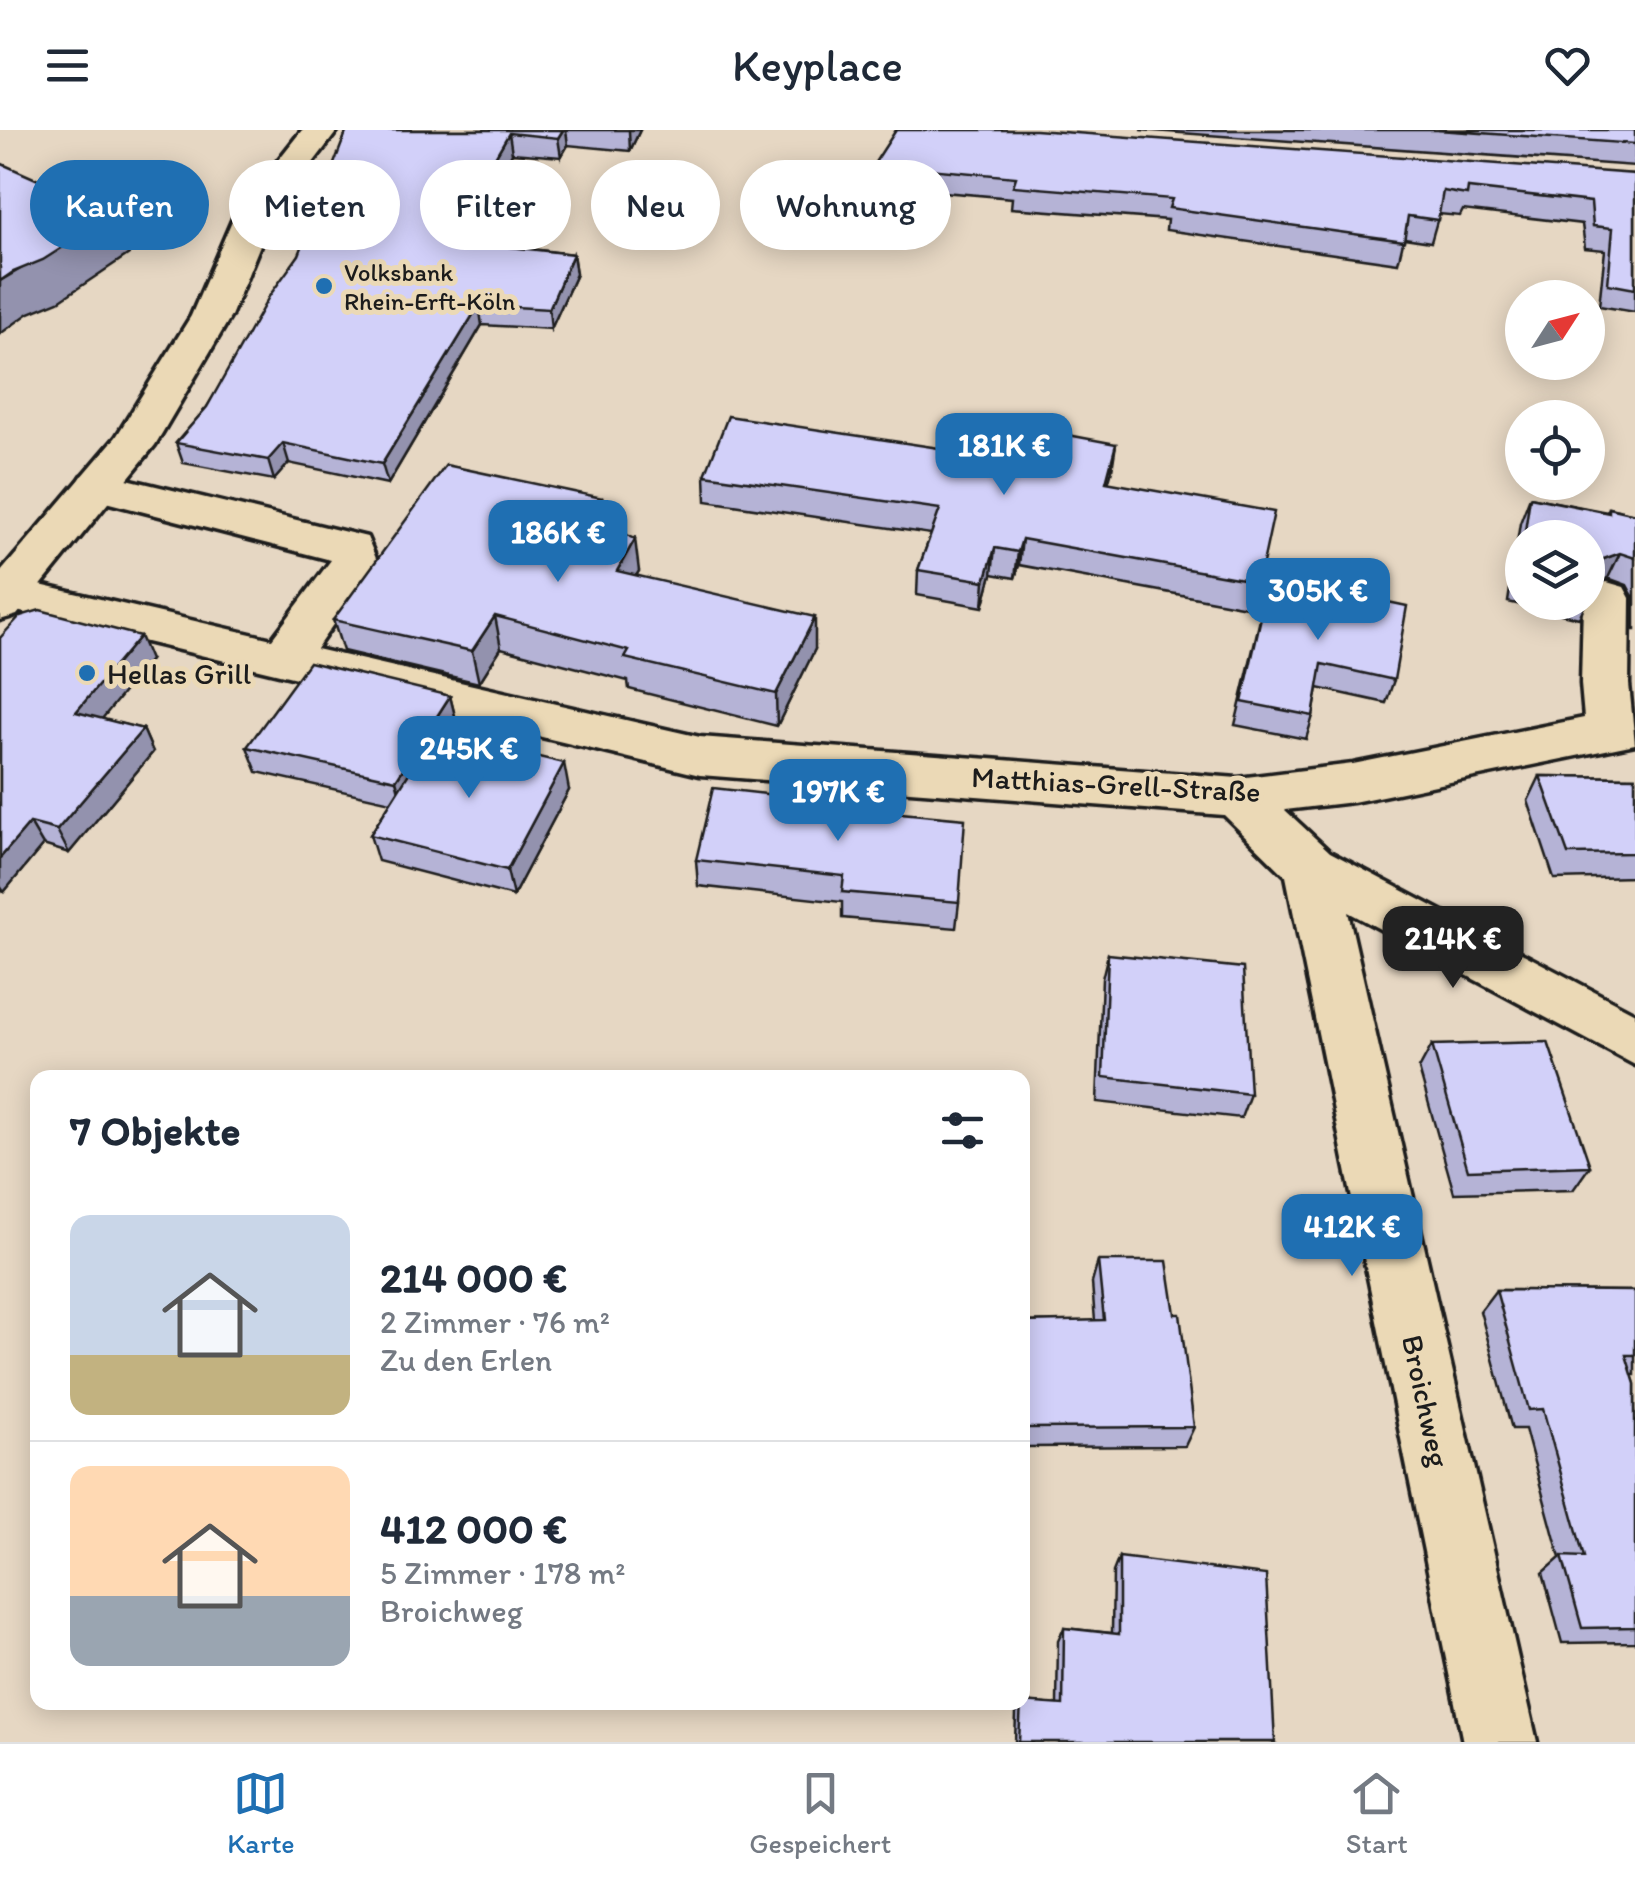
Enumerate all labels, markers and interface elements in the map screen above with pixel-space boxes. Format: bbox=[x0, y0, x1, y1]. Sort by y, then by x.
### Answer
icon: menu bbox=[40, 38, 95, 93]
text: Keyplace bbox=[732, 38, 903, 92]
icon: heart bbox=[1540, 38, 1595, 93]
chip: Kaufen bbox=[30, 160, 209, 250]
chip: Mieten bbox=[229, 160, 400, 250]
chip: Filter bbox=[420, 160, 571, 250]
chip: Neu bbox=[591, 160, 720, 250]
chip: Wohnung bbox=[740, 160, 951, 250]
place label: Volksbank Rhein-Erft-Köln bbox=[344, 257, 515, 316]
marker: Volksbank Rhein-Erft-Köln bbox=[313, 275, 335, 297]
north arrow bbox=[1505, 280, 1605, 380]
map controls bbox=[1505, 280, 1605, 620]
button: locate bbox=[1505, 400, 1605, 500]
pin: 181K € bbox=[923, 413, 1085, 498]
text: 181K € bbox=[957, 426, 1051, 464]
pin: 186K € bbox=[477, 500, 639, 585]
text: 186K € bbox=[510, 513, 606, 551]
button: layers bbox=[1505, 520, 1605, 620]
pin: 305K € bbox=[1237, 558, 1399, 643]
text: 305K € bbox=[1268, 571, 1368, 609]
place label: Hellas Grill bbox=[107, 655, 252, 692]
marker: Hellas Grill bbox=[76, 662, 98, 684]
pin: 245K € bbox=[388, 716, 550, 801]
text: 245K € bbox=[420, 729, 518, 767]
street label: Matthias-Grell-Straße bbox=[970, 758, 1262, 810]
pin: 197K € bbox=[757, 759, 919, 844]
text: 197K € bbox=[791, 772, 885, 810]
pin: 214K € bbox=[1372, 906, 1534, 991]
text: 214K € bbox=[1405, 919, 1501, 957]
icon: filters bbox=[935, 1103, 990, 1158]
text: 7 Objekte bbox=[70, 1105, 240, 1156]
pin: 412K € bbox=[1271, 1194, 1433, 1279]
text: 412K € bbox=[1304, 1207, 1400, 1245]
text: 214 000 € bbox=[380, 1252, 567, 1303]
icon: home bbox=[150, 1255, 270, 1375]
text: 2 Zimmer · 76 m² bbox=[380, 1303, 610, 1341]
street label: Broichweg bbox=[1394, 1332, 1458, 1471]
text: Zu den Erlen bbox=[380, 1341, 552, 1379]
text: 412 000 € bbox=[380, 1503, 567, 1554]
icon: home bbox=[150, 1506, 270, 1626]
text: 5 Zimmer · 178 m² bbox=[380, 1554, 625, 1592]
text: Broichweg bbox=[380, 1592, 523, 1630]
tab: Karte bbox=[227, 1766, 295, 1860]
tab: Gespeichert bbox=[749, 1766, 891, 1860]
tab: Start bbox=[1346, 1766, 1408, 1860]

